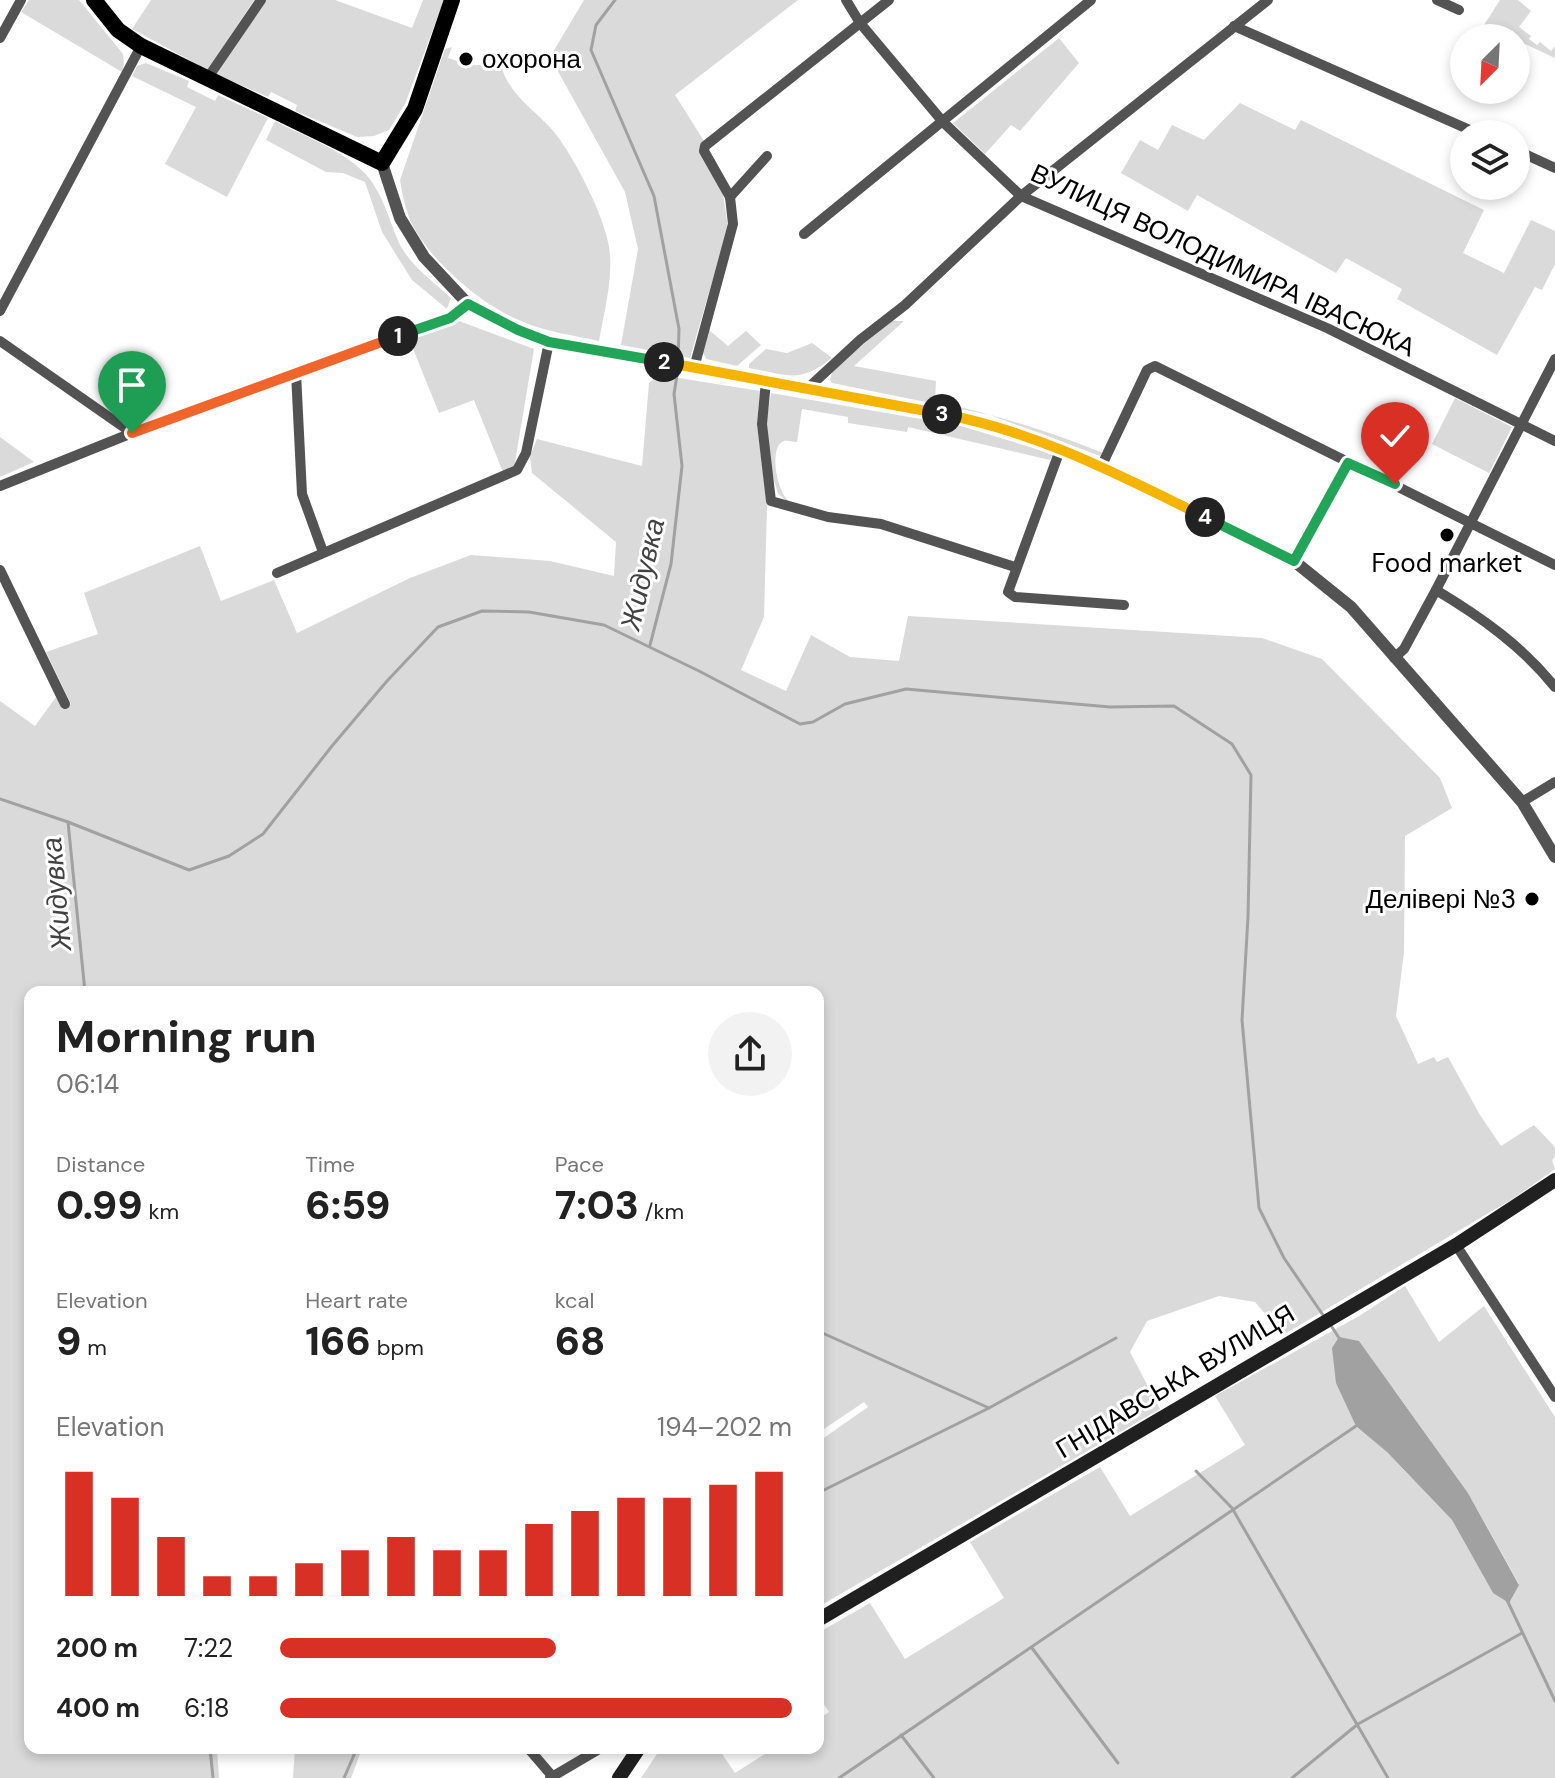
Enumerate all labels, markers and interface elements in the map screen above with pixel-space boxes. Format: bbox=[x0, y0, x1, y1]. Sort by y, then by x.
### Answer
north arrow bbox=[1450, 24, 1530, 104]
map controls bbox=[1450, 24, 1530, 200]
place label: охорона bbox=[482, 42, 582, 76]
marker: охорона bbox=[457, 50, 475, 68]
button: layers bbox=[1450, 120, 1530, 200]
street label: ВУЛИЦЯ ВОЛОДИМИРА ІВАСЮКА bbox=[1025, 156, 1421, 365]
pin: 1 bbox=[378, 316, 418, 356]
text: 1 bbox=[394, 321, 402, 350]
pin: 2 bbox=[644, 342, 684, 382]
text: 2 bbox=[658, 347, 670, 376]
pin bbox=[98, 351, 166, 433]
icon: arrive bbox=[110, 363, 154, 407]
pin: 3 bbox=[922, 394, 962, 434]
text: 3 bbox=[935, 399, 949, 428]
pin bbox=[1361, 402, 1429, 484]
icon: check bbox=[1373, 414, 1417, 458]
pin: 4 bbox=[1185, 497, 1225, 537]
text: 4 bbox=[1198, 502, 1212, 531]
water label: Жидувка bbox=[611, 514, 673, 636]
marker: Food market bbox=[1438, 526, 1456, 544]
place label: Food market bbox=[1371, 546, 1523, 580]
water label: Жидувка bbox=[33, 836, 80, 954]
place label: Делівері №3 bbox=[1365, 882, 1516, 916]
marker: Делівері №3 bbox=[1523, 890, 1541, 908]
text: Morning run bbox=[56, 1008, 317, 1066]
button: share bbox=[708, 1012, 792, 1096]
text: 06:14 bbox=[56, 1067, 119, 1101]
text: Distance bbox=[56, 1150, 145, 1179]
text: Time bbox=[305, 1150, 355, 1179]
text: Pace bbox=[555, 1150, 604, 1179]
text: 0.99 bbox=[56, 1179, 143, 1231]
text: 6:59 bbox=[305, 1179, 391, 1231]
text: 7:03 bbox=[555, 1179, 639, 1231]
text: km bbox=[143, 1197, 179, 1226]
text: /km bbox=[639, 1197, 684, 1226]
text: Elevation bbox=[56, 1286, 148, 1315]
text: Heart rate bbox=[305, 1286, 408, 1315]
text: kcal bbox=[555, 1286, 594, 1315]
street label: ГНІДАВСЬКА ВУЛИЦЯ bbox=[1049, 1296, 1301, 1466]
text: 9 bbox=[56, 1315, 81, 1367]
text: 166 bbox=[305, 1315, 371, 1367]
text: 68 bbox=[555, 1315, 605, 1367]
text: m bbox=[81, 1333, 107, 1362]
text: bpm bbox=[371, 1333, 424, 1362]
text: Elevation bbox=[56, 1410, 164, 1444]
text: 194–202 m bbox=[657, 1410, 792, 1444]
text: 200 m bbox=[56, 1631, 138, 1665]
text: 7:22 bbox=[184, 1631, 233, 1665]
text: 400 m bbox=[56, 1691, 140, 1725]
text: 6:18 bbox=[184, 1691, 230, 1725]

